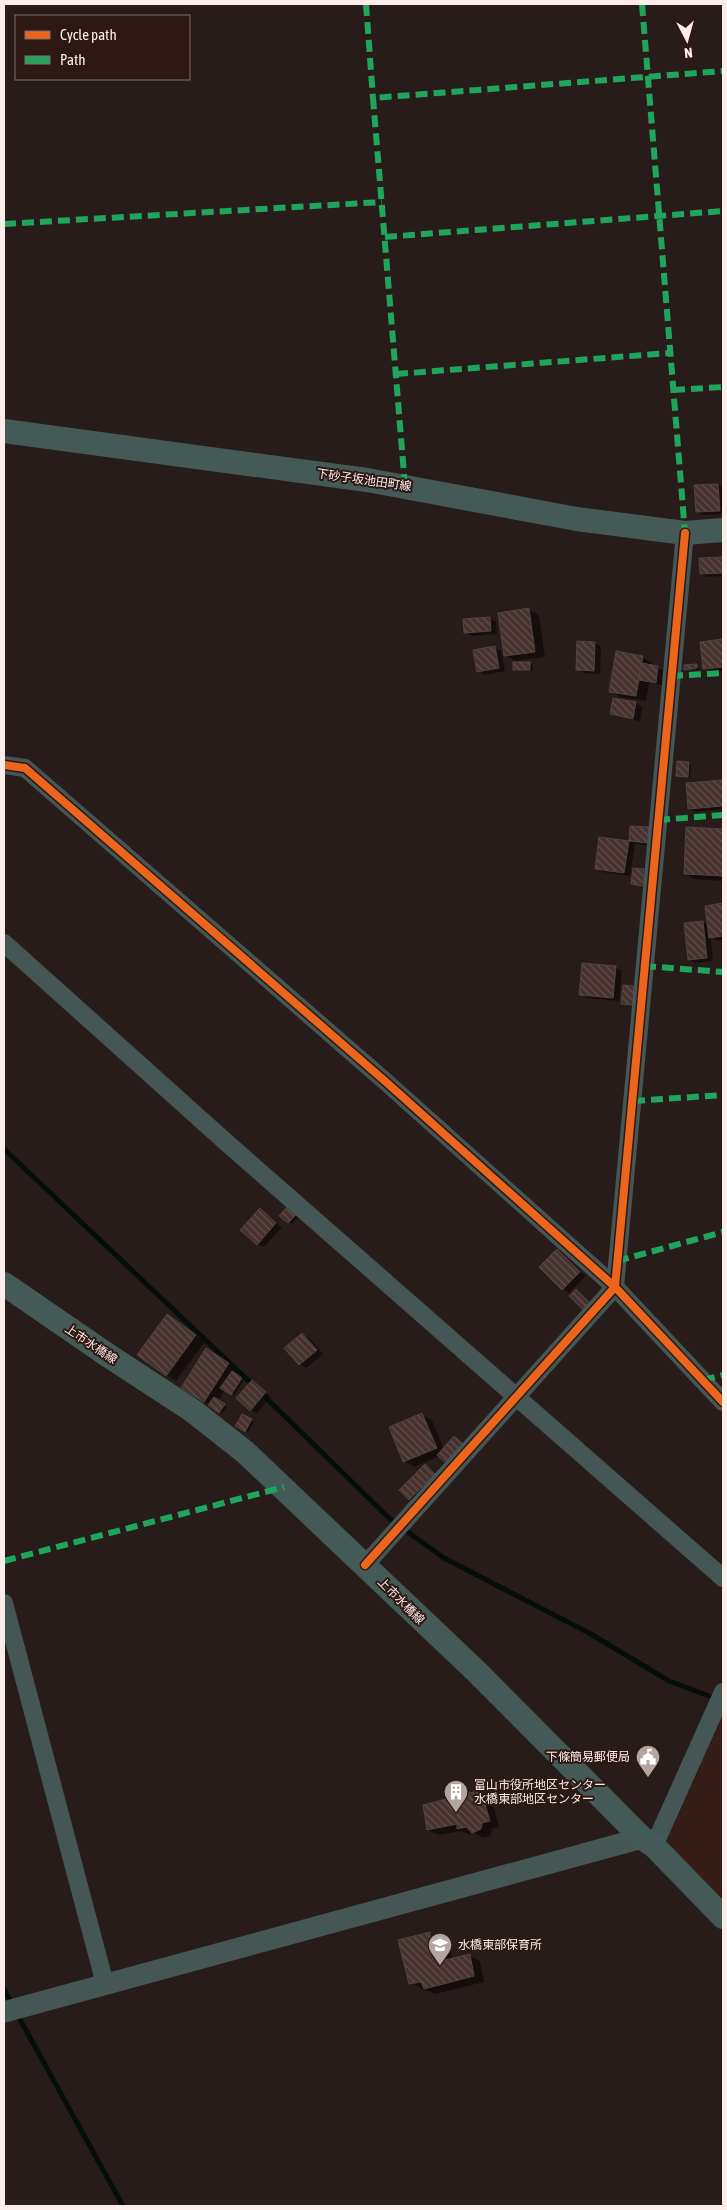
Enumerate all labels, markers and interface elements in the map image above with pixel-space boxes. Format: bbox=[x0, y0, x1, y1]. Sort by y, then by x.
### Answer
legend bbox=[15, 15, 190, 80]
north arrow bbox=[662, 15, 712, 65]
text: Cycle path bbox=[60, 26, 117, 43]
text: N bbox=[683, 45, 693, 61]
text: Path bbox=[60, 51, 86, 68]
street label: 下砂子坂池田町線 bbox=[315, 466, 413, 494]
street label: 上市水橋線 bbox=[62, 1321, 120, 1367]
street label: 上市水橋線 bbox=[375, 1575, 427, 1627]
public building icon: 下條簡易郵便局 bbox=[635, 1744, 661, 1778]
place label: 下條簡易郵便局 bbox=[546, 1750, 630, 1764]
place label: 富山市役所地区センター 水橋東部地区センター bbox=[474, 1778, 606, 1806]
building icon: 富山市役所地区センター 水橋東部地区センター bbox=[443, 1779, 469, 1813]
school or university icon: 水橋東部保育所 bbox=[427, 1932, 453, 1966]
place label: 水橋東部保育所 bbox=[458, 1938, 542, 1952]

